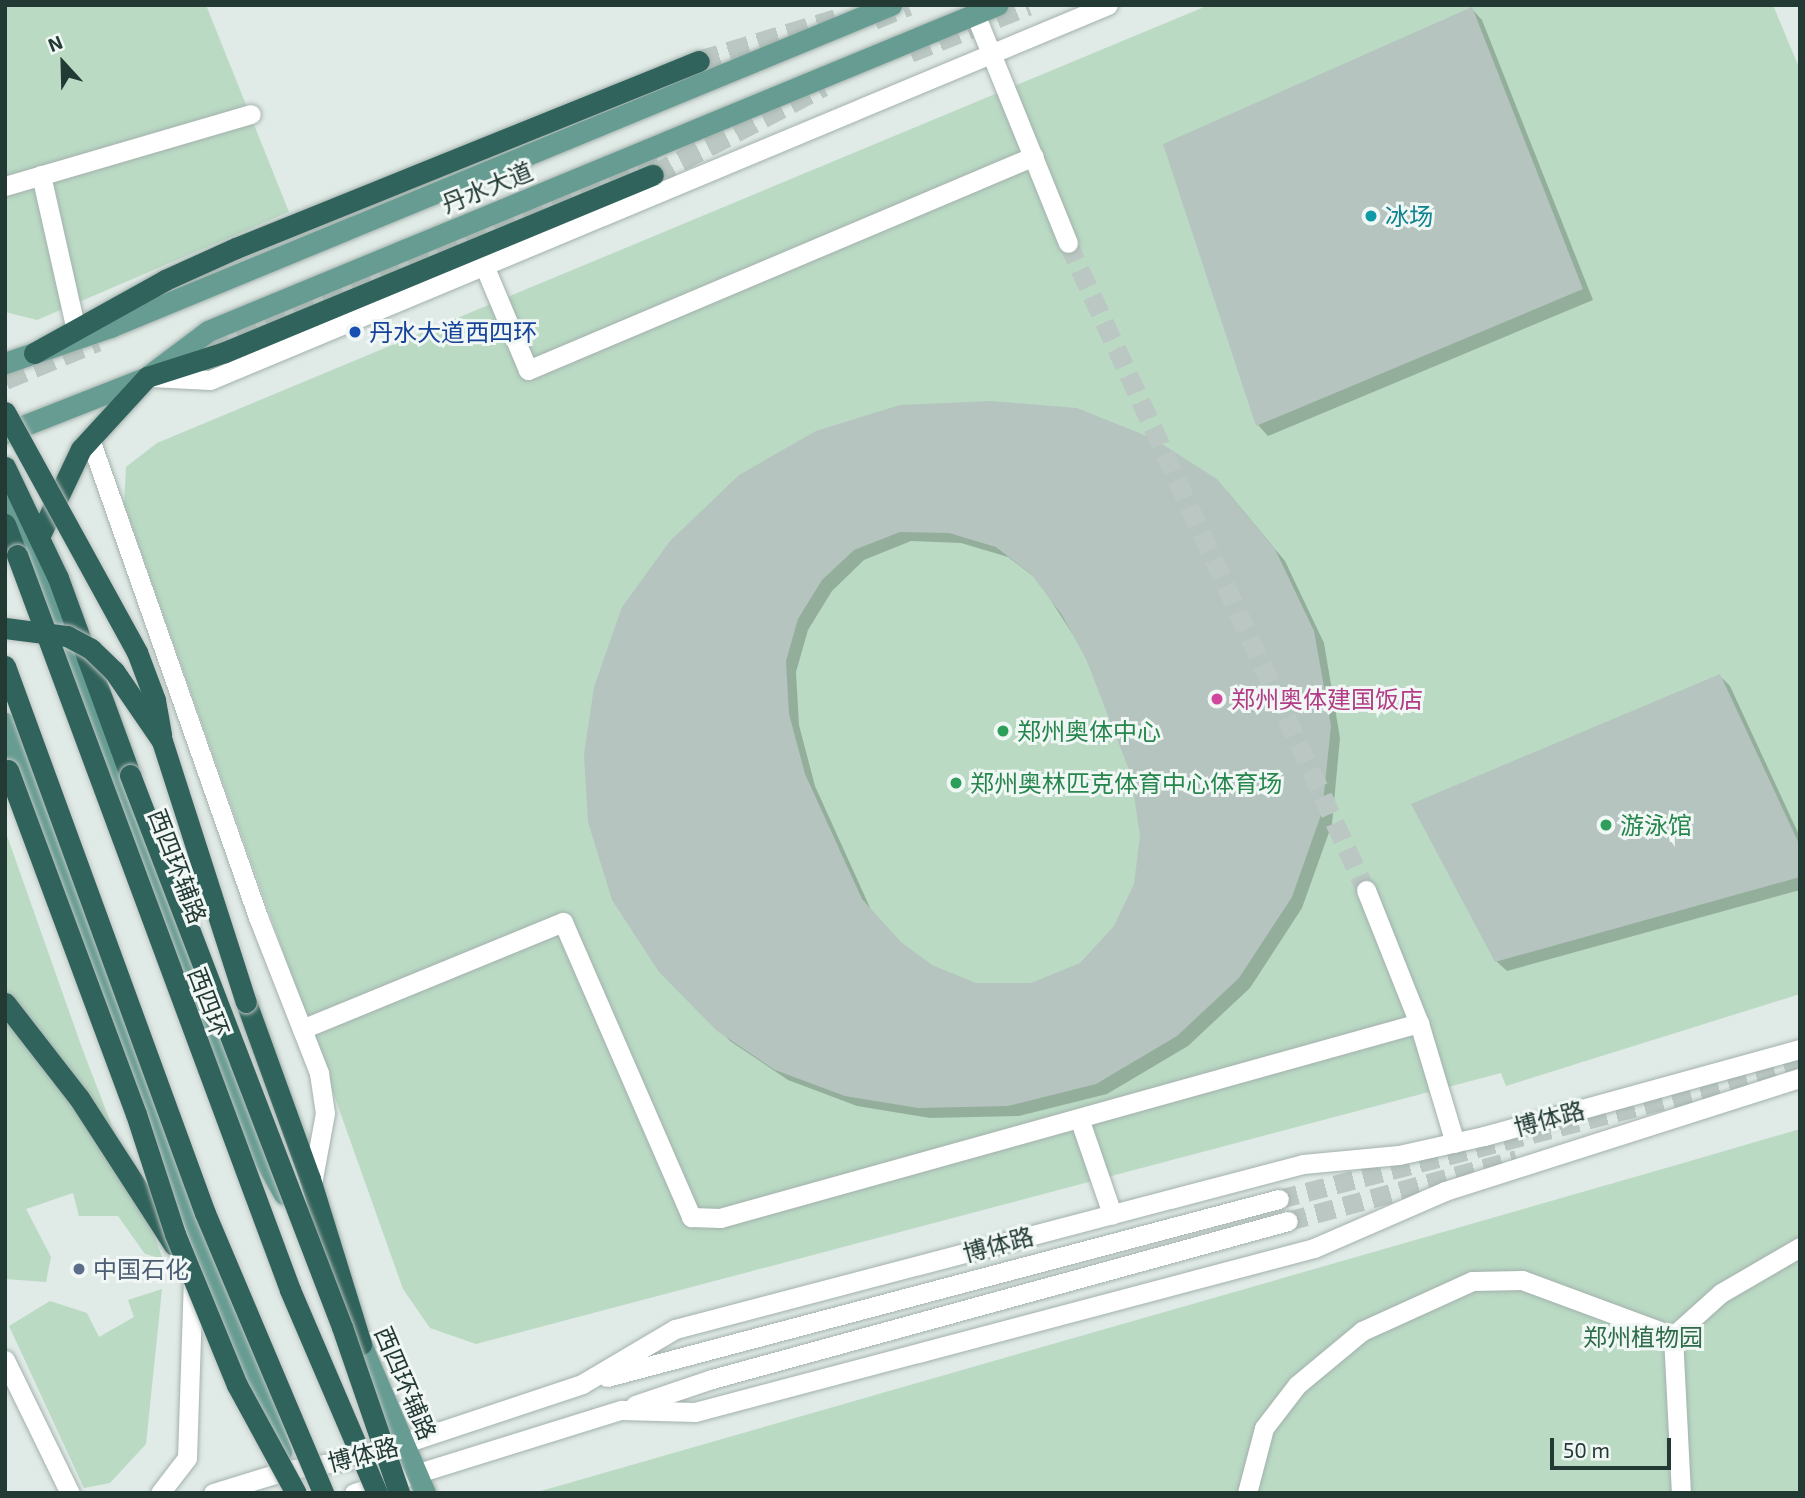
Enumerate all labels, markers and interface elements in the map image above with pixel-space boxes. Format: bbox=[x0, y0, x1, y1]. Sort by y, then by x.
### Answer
north arrow bbox=[28, 28, 98, 98]
text: N bbox=[44, 30, 66, 56]
street label: 丹水大道 bbox=[437, 156, 537, 218]
place label: 冰场 bbox=[1385, 202, 1433, 230]
marker: 冰场 bbox=[1363, 208, 1379, 224]
place label: 丹水大道西四环 bbox=[369, 318, 537, 346]
marker: 丹水大道西四环 bbox=[347, 324, 363, 340]
place label: 郑州奥体建国饭店 bbox=[1231, 685, 1423, 713]
marker: 郑州奥体建国饭店 bbox=[1209, 691, 1225, 707]
place label: 郑州奥体中心 bbox=[1017, 717, 1161, 745]
marker: 郑州奥体中心 bbox=[995, 723, 1011, 739]
place label: 郑州奥林匹克体育中心体育场 bbox=[970, 769, 1282, 797]
marker: 郑州奥林匹克体育中心体育场 bbox=[948, 775, 964, 791]
street label: 西四环辅路 bbox=[143, 805, 213, 927]
place label: 游泳馆 bbox=[1620, 811, 1692, 839]
marker: 游泳馆 bbox=[1598, 817, 1614, 833]
street label: 西四环 bbox=[183, 963, 235, 1041]
street label: 博体路 bbox=[1510, 1095, 1588, 1141]
street label: 博体路 bbox=[959, 1221, 1037, 1267]
place label: 中国石化 bbox=[93, 1255, 189, 1283]
marker: 中国石化 bbox=[71, 1261, 87, 1277]
street label: 西四环辅路 bbox=[369, 1322, 443, 1444]
park label: 郑州植物园 bbox=[1583, 1323, 1703, 1351]
scale bar bbox=[1553, 1424, 1674, 1468]
street label: 博体路 bbox=[325, 1431, 401, 1477]
text: 50 m bbox=[1563, 1437, 1610, 1462]

